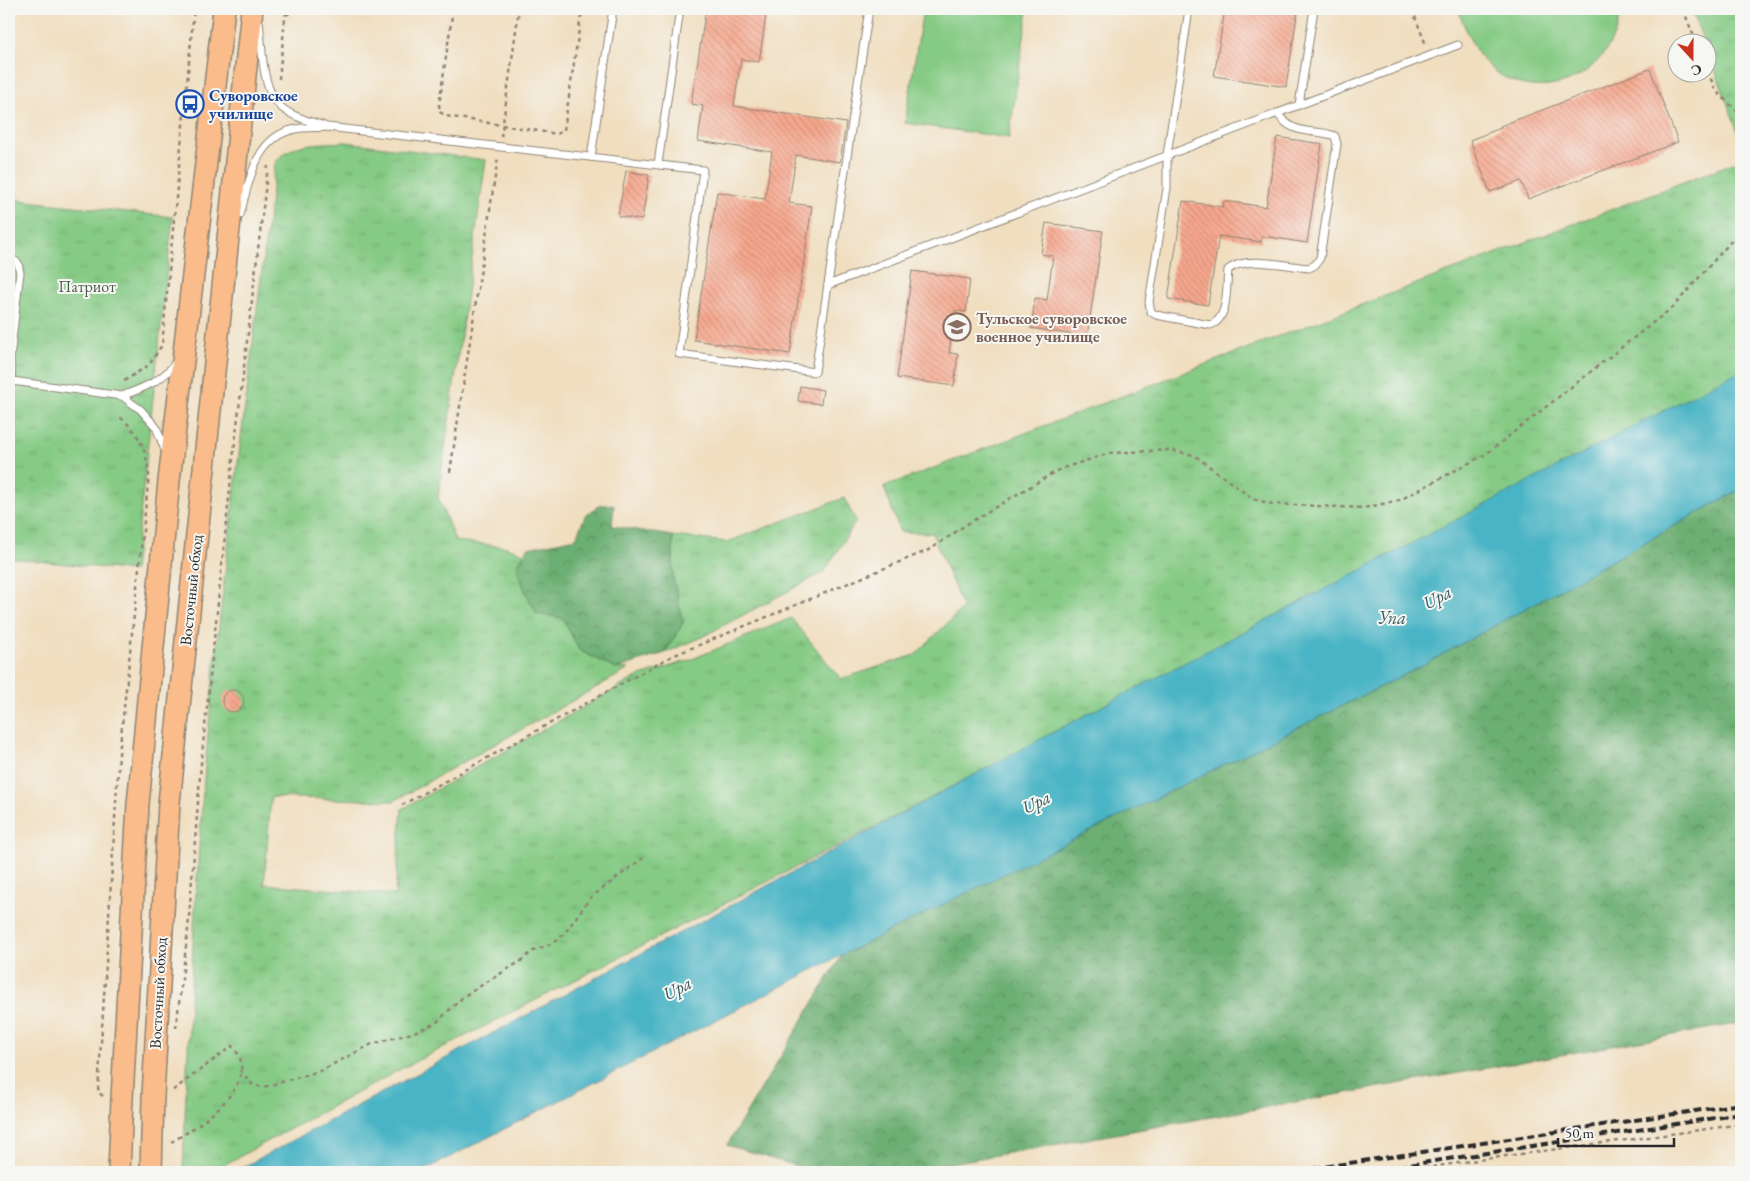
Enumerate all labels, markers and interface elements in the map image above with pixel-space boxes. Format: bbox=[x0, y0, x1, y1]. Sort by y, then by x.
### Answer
north arrow bbox=[1668, 32, 1718, 82]
text: С bbox=[1689, 60, 1705, 80]
place label: Суворовское училище bbox=[209, 85, 298, 124]
bus stop icon: Суворовское училище bbox=[175, 89, 205, 119]
park label: Патриот bbox=[58, 276, 116, 297]
place label: Тульское суворовское военное училище bbox=[976, 308, 1127, 347]
school or university icon: Тульское суворовское военное училище bbox=[942, 312, 972, 342]
street label: Восточный обход bbox=[175, 533, 207, 647]
water label: Upa bbox=[1419, 580, 1456, 615]
water label: Упа bbox=[1378, 606, 1406, 629]
water label: Upa bbox=[1018, 785, 1055, 820]
street label: Восточный обход bbox=[145, 936, 171, 1049]
water label: Upa bbox=[659, 971, 696, 1006]
scale bar bbox=[1558, 1116, 1674, 1148]
text: 50 m bbox=[1565, 1123, 1594, 1142]

